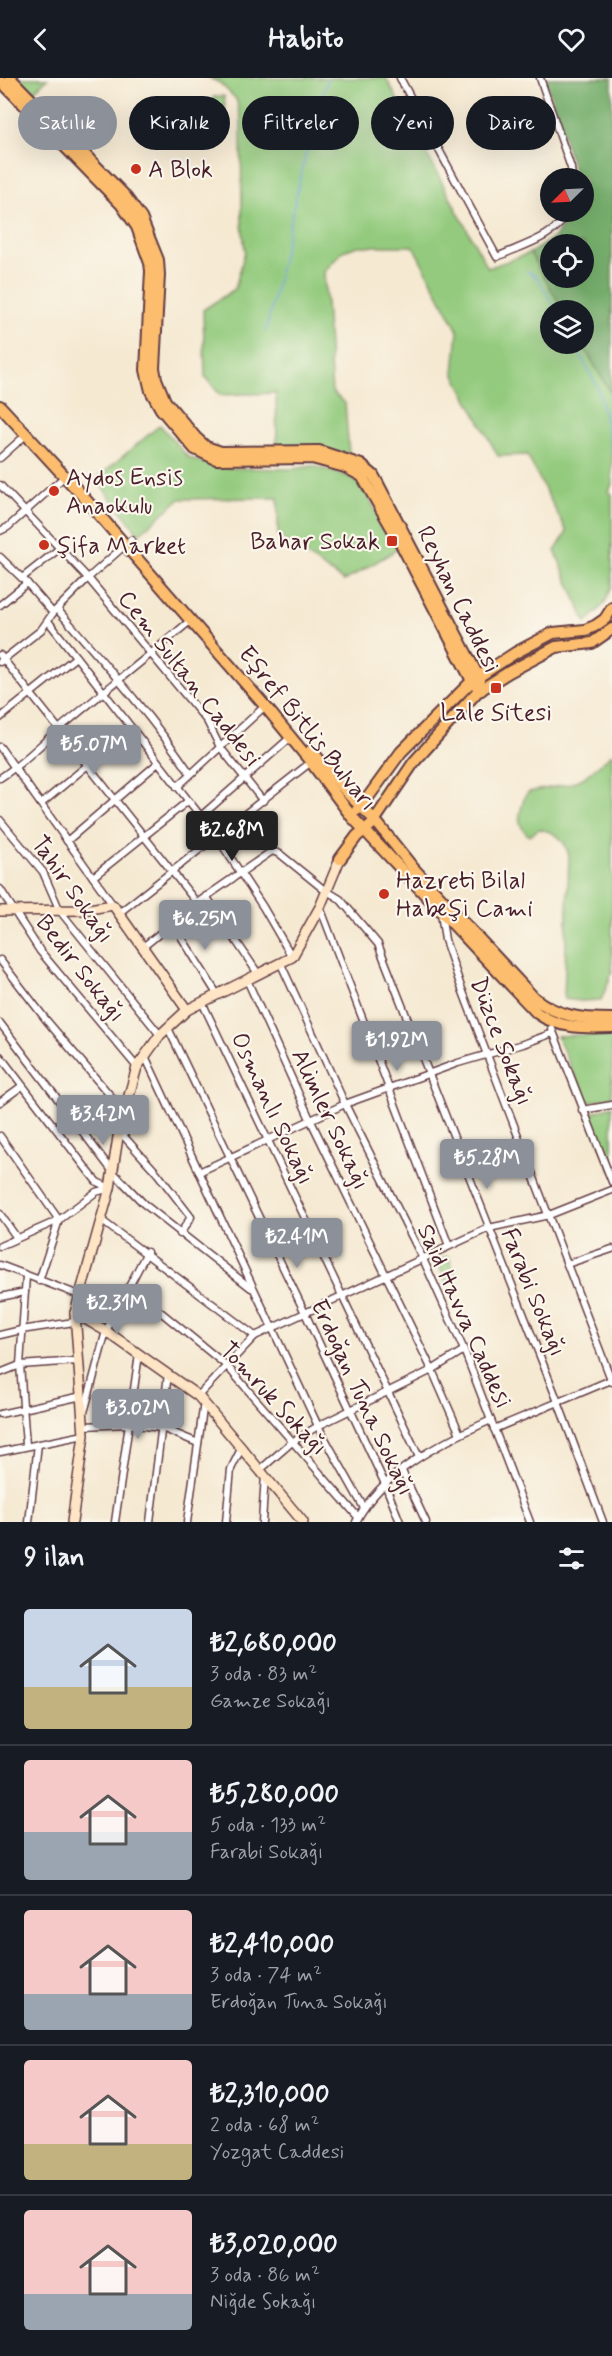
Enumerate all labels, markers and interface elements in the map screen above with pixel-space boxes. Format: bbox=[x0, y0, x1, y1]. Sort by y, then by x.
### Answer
text: Habito bbox=[268, 22, 344, 57]
icon: back bbox=[24, 23, 57, 56]
icon: heart bbox=[555, 23, 588, 56]
chip: Satılık bbox=[18, 96, 117, 150]
chip: Kiralık bbox=[129, 96, 230, 150]
chip: Filtreler bbox=[242, 96, 359, 150]
chip: Yeni bbox=[371, 96, 454, 150]
chip: Daire bbox=[466, 96, 556, 150]
place label: A Blok bbox=[148, 155, 213, 186]
marker: A Blok bbox=[129, 162, 143, 176]
north arrow bbox=[540, 168, 594, 222]
map controls bbox=[540, 168, 594, 354]
button: locate bbox=[540, 234, 594, 288]
button: layers bbox=[540, 300, 594, 354]
place label: Aydos Ensis Anaokulu bbox=[66, 463, 183, 522]
marker: Aydos Ensis Anaokulu bbox=[47, 484, 61, 498]
street label: Reyhan Caddesi bbox=[409, 521, 507, 678]
place label: Bahar Sokak bbox=[250, 527, 380, 558]
place label: şifa Market bbox=[56, 531, 186, 562]
marker: Bahar Sokak bbox=[385, 534, 399, 548]
marker: şifa Market bbox=[37, 538, 51, 552]
street label: Cem Sultan Caddesi bbox=[110, 584, 267, 773]
street label: Eşref Bitlis Bulvarı bbox=[231, 640, 383, 818]
marker: Lale Sitesi bbox=[489, 681, 503, 695]
place label: Lale Sitesi bbox=[440, 698, 552, 729]
pin: ₺5.07M bbox=[45, 725, 143, 776]
text: ₺5.07M bbox=[61, 731, 127, 758]
pin: ₺2.68M bbox=[183, 811, 281, 862]
text: ₺2.68M bbox=[200, 817, 264, 844]
street label: Tahir Sokağı bbox=[23, 830, 120, 950]
place label: Hazreti Bilal Habeşi Cami bbox=[396, 866, 533, 925]
marker: Hazreti Bilal Habeşi Cami bbox=[377, 887, 391, 901]
pin: ₺6.25M bbox=[156, 900, 254, 951]
text: ₺6.25M bbox=[173, 906, 237, 933]
street label: Bedir Sokağı bbox=[28, 909, 132, 1029]
street label: Düzce Sokağı bbox=[462, 973, 539, 1110]
pin: ₺1.92M bbox=[348, 1021, 446, 1072]
street label: Osmanlı Sokağı bbox=[223, 1027, 321, 1190]
text: ₺1.92M bbox=[366, 1027, 428, 1054]
street label: Alimler Sokağı bbox=[283, 1044, 376, 1195]
pin: ₺3.42M bbox=[54, 1095, 152, 1146]
text: ₺3.42M bbox=[71, 1101, 135, 1128]
pin: ₺5.28M bbox=[438, 1139, 536, 1190]
text: ₺5.28M bbox=[454, 1145, 520, 1172]
pin: ₺2.41M bbox=[248, 1218, 346, 1269]
street label: Said Havva Caddesi bbox=[409, 1219, 518, 1414]
text: ₺2.41M bbox=[265, 1224, 329, 1251]
street label: Farabi Sokağı bbox=[493, 1224, 572, 1361]
pin: ₺2.31M bbox=[68, 1284, 166, 1335]
text: ₺2.31M bbox=[87, 1290, 147, 1317]
street label: Erdoğan Tuna Sokağı bbox=[303, 1294, 421, 1501]
street label: Tomruk Sokağı bbox=[212, 1335, 334, 1463]
pin: ₺3.02M bbox=[89, 1389, 187, 1440]
text: ₺3.02M bbox=[106, 1395, 170, 1422]
text: 9 ilan bbox=[24, 1541, 85, 1575]
icon: filters bbox=[555, 1542, 588, 1575]
text: ₺2,680,000 bbox=[210, 1627, 337, 1661]
icon: home bbox=[72, 1633, 144, 1705]
text: 3 oda · 83 m² bbox=[210, 1661, 317, 1688]
text: Gamze Sokağı bbox=[210, 1688, 331, 1715]
text: ₺5,280,000 bbox=[210, 1778, 339, 1812]
icon: home bbox=[72, 1784, 144, 1856]
text: 5 oda · 133 m² bbox=[210, 1812, 326, 1839]
text: Farabi Sokağı bbox=[210, 1839, 323, 1866]
text: ₺2,410,000 bbox=[210, 1928, 334, 1962]
icon: home bbox=[72, 1934, 144, 2006]
text: 3 oda · 74 m² bbox=[210, 1962, 322, 1989]
text: Erdoğan Tuna Sokağı bbox=[210, 1989, 388, 2016]
text: ₺2,310,000 bbox=[210, 2078, 330, 2112]
icon: home bbox=[72, 2084, 144, 2156]
text: 2 oda · 68 m² bbox=[210, 2112, 319, 2139]
text: Yozgat Caddesi bbox=[210, 2139, 344, 2166]
text: ₺3,020,000 bbox=[210, 2228, 338, 2262]
icon: home bbox=[72, 2234, 144, 2306]
text: 3 oda · 86 m² bbox=[210, 2262, 320, 2289]
text: Niğde Sokağı bbox=[210, 2289, 316, 2316]

